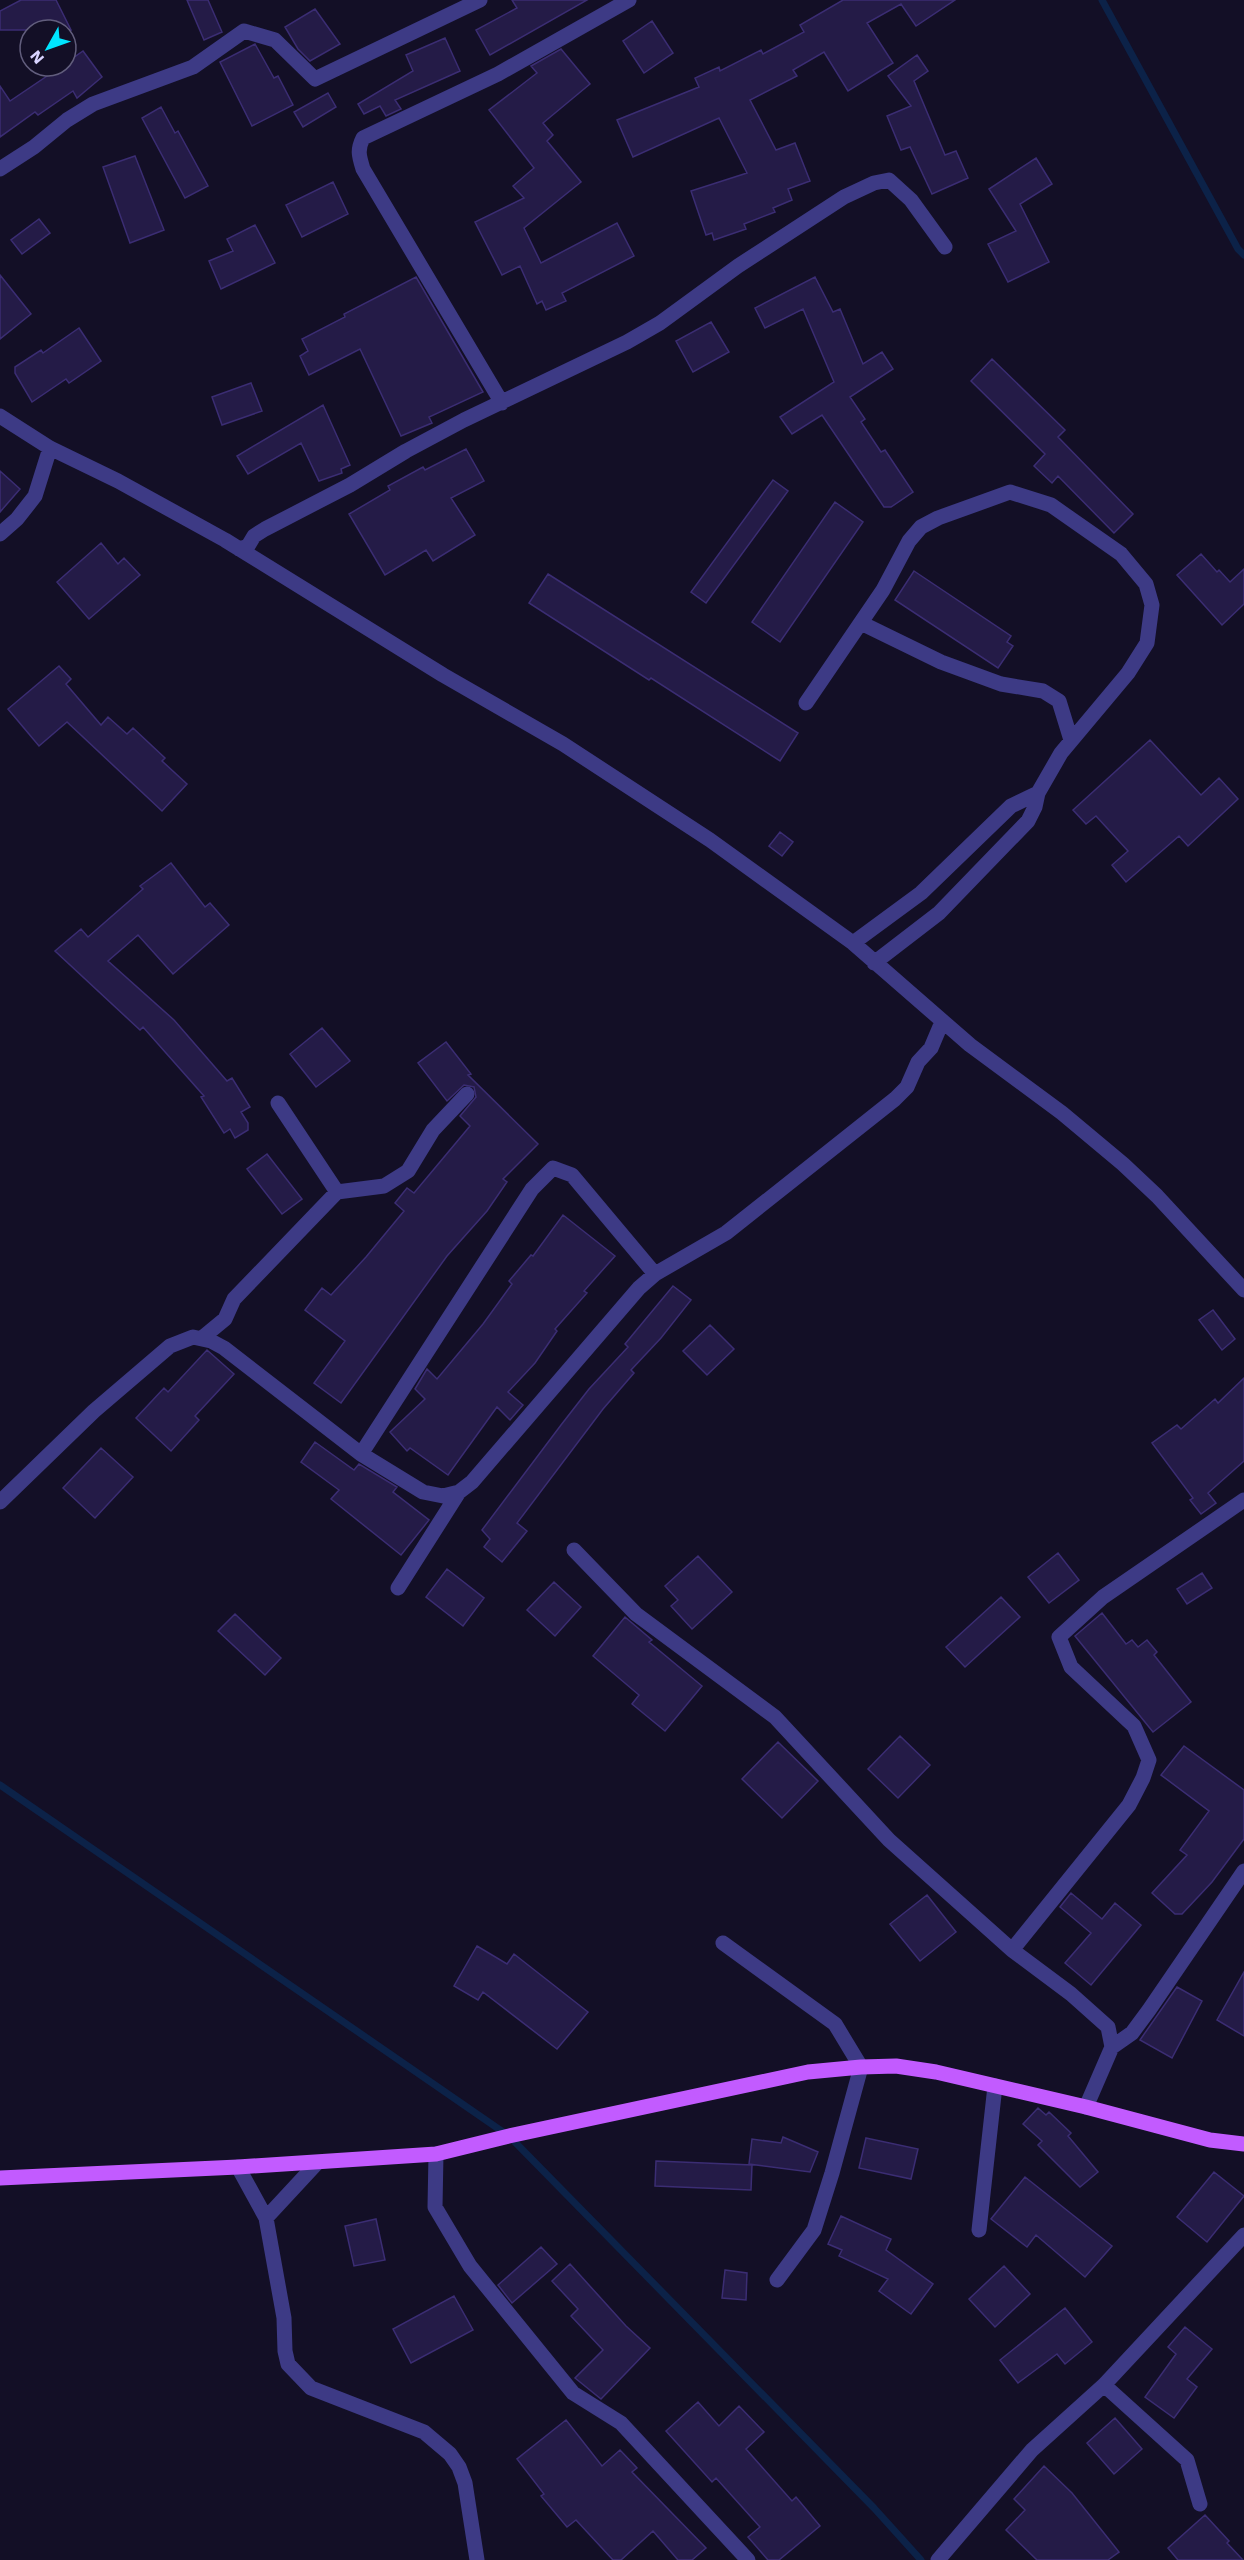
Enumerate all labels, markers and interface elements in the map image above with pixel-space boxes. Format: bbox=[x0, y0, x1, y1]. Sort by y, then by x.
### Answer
north arrow bbox=[18, 18, 78, 78]
text: N bbox=[26, 47, 48, 68]

